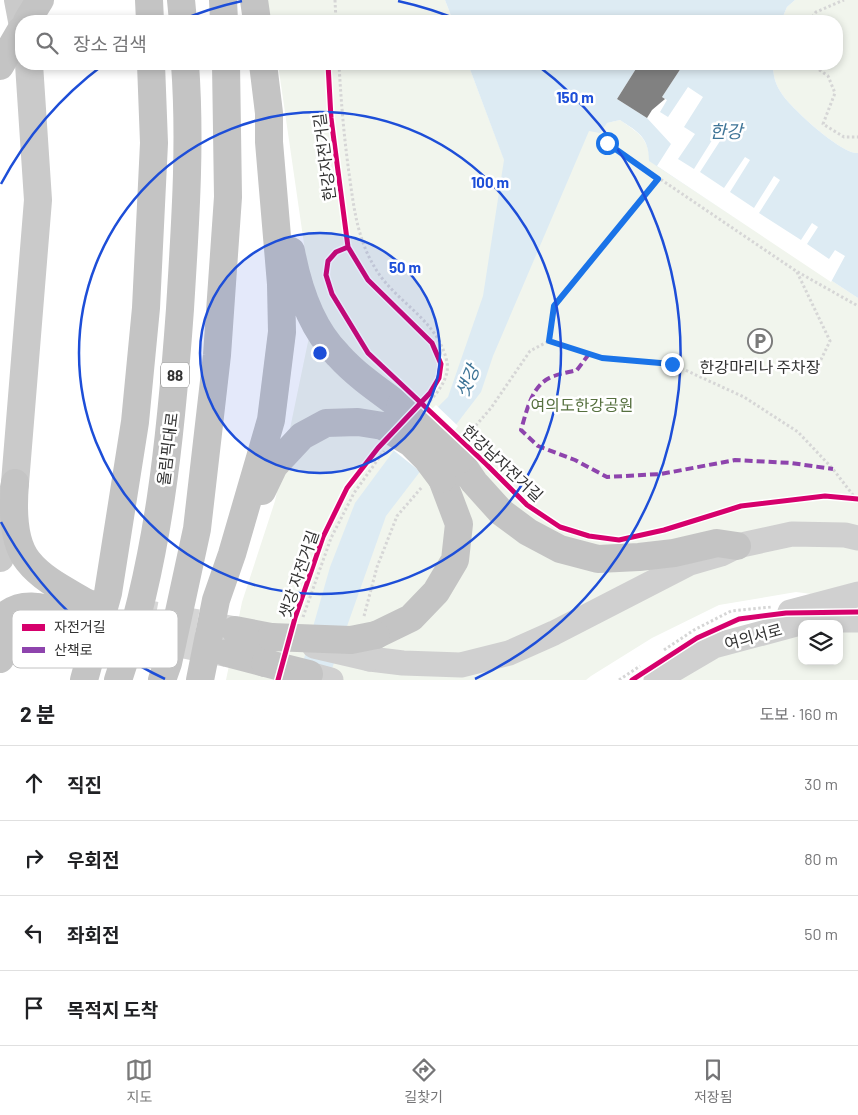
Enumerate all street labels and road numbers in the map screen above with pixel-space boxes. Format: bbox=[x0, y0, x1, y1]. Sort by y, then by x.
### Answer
street label: 한강자전거길 bbox=[309, 112, 339, 202]
road number: 88 bbox=[161, 362, 189, 388]
street label: 올림픽대로 bbox=[153, 411, 181, 487]
street label: 한강남자전거길 bbox=[459, 421, 547, 505]
street label: 샛강 자전거길 bbox=[274, 528, 322, 620]
street label: 여의서로 bbox=[722, 619, 784, 653]

